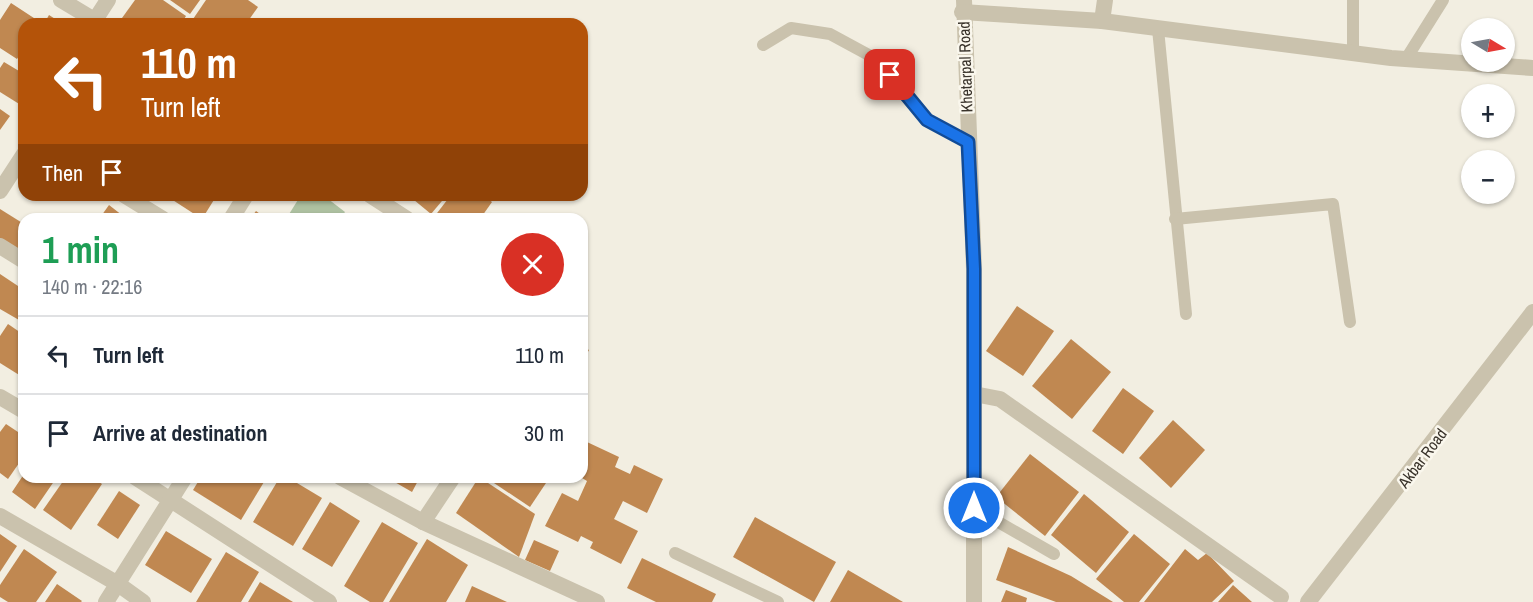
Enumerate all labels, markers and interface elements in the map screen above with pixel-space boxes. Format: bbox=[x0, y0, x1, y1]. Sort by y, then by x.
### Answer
north arrow bbox=[1461, 18, 1515, 72]
map controls bbox=[1461, 18, 1515, 204]
street label: Khetarpal Road bbox=[952, 21, 978, 113]
text: 110 m bbox=[141, 35, 237, 91]
icon: left bbox=[42, 42, 120, 120]
pin bbox=[864, 49, 915, 100]
icon: arrive bbox=[873, 58, 906, 91]
button: + bbox=[1461, 84, 1515, 138]
text: Turn left bbox=[141, 89, 220, 125]
button: − bbox=[1461, 150, 1515, 204]
icon: arrive bbox=[95, 156, 128, 189]
text: Then bbox=[42, 158, 83, 188]
text: 1 min bbox=[42, 226, 119, 274]
button: close bbox=[501, 233, 564, 296]
text: 140 m · 22:16 bbox=[42, 273, 142, 300]
icon: left bbox=[42, 339, 75, 372]
text: Turn left bbox=[93, 340, 164, 370]
text: 110 m bbox=[515, 340, 564, 370]
icon: arrive bbox=[42, 417, 75, 450]
text: Arrive at destination bbox=[93, 418, 267, 448]
text: 30 m bbox=[524, 418, 564, 448]
street label: Akbar Road bbox=[1392, 424, 1452, 493]
position arrow bbox=[942, 476, 1006, 540]

